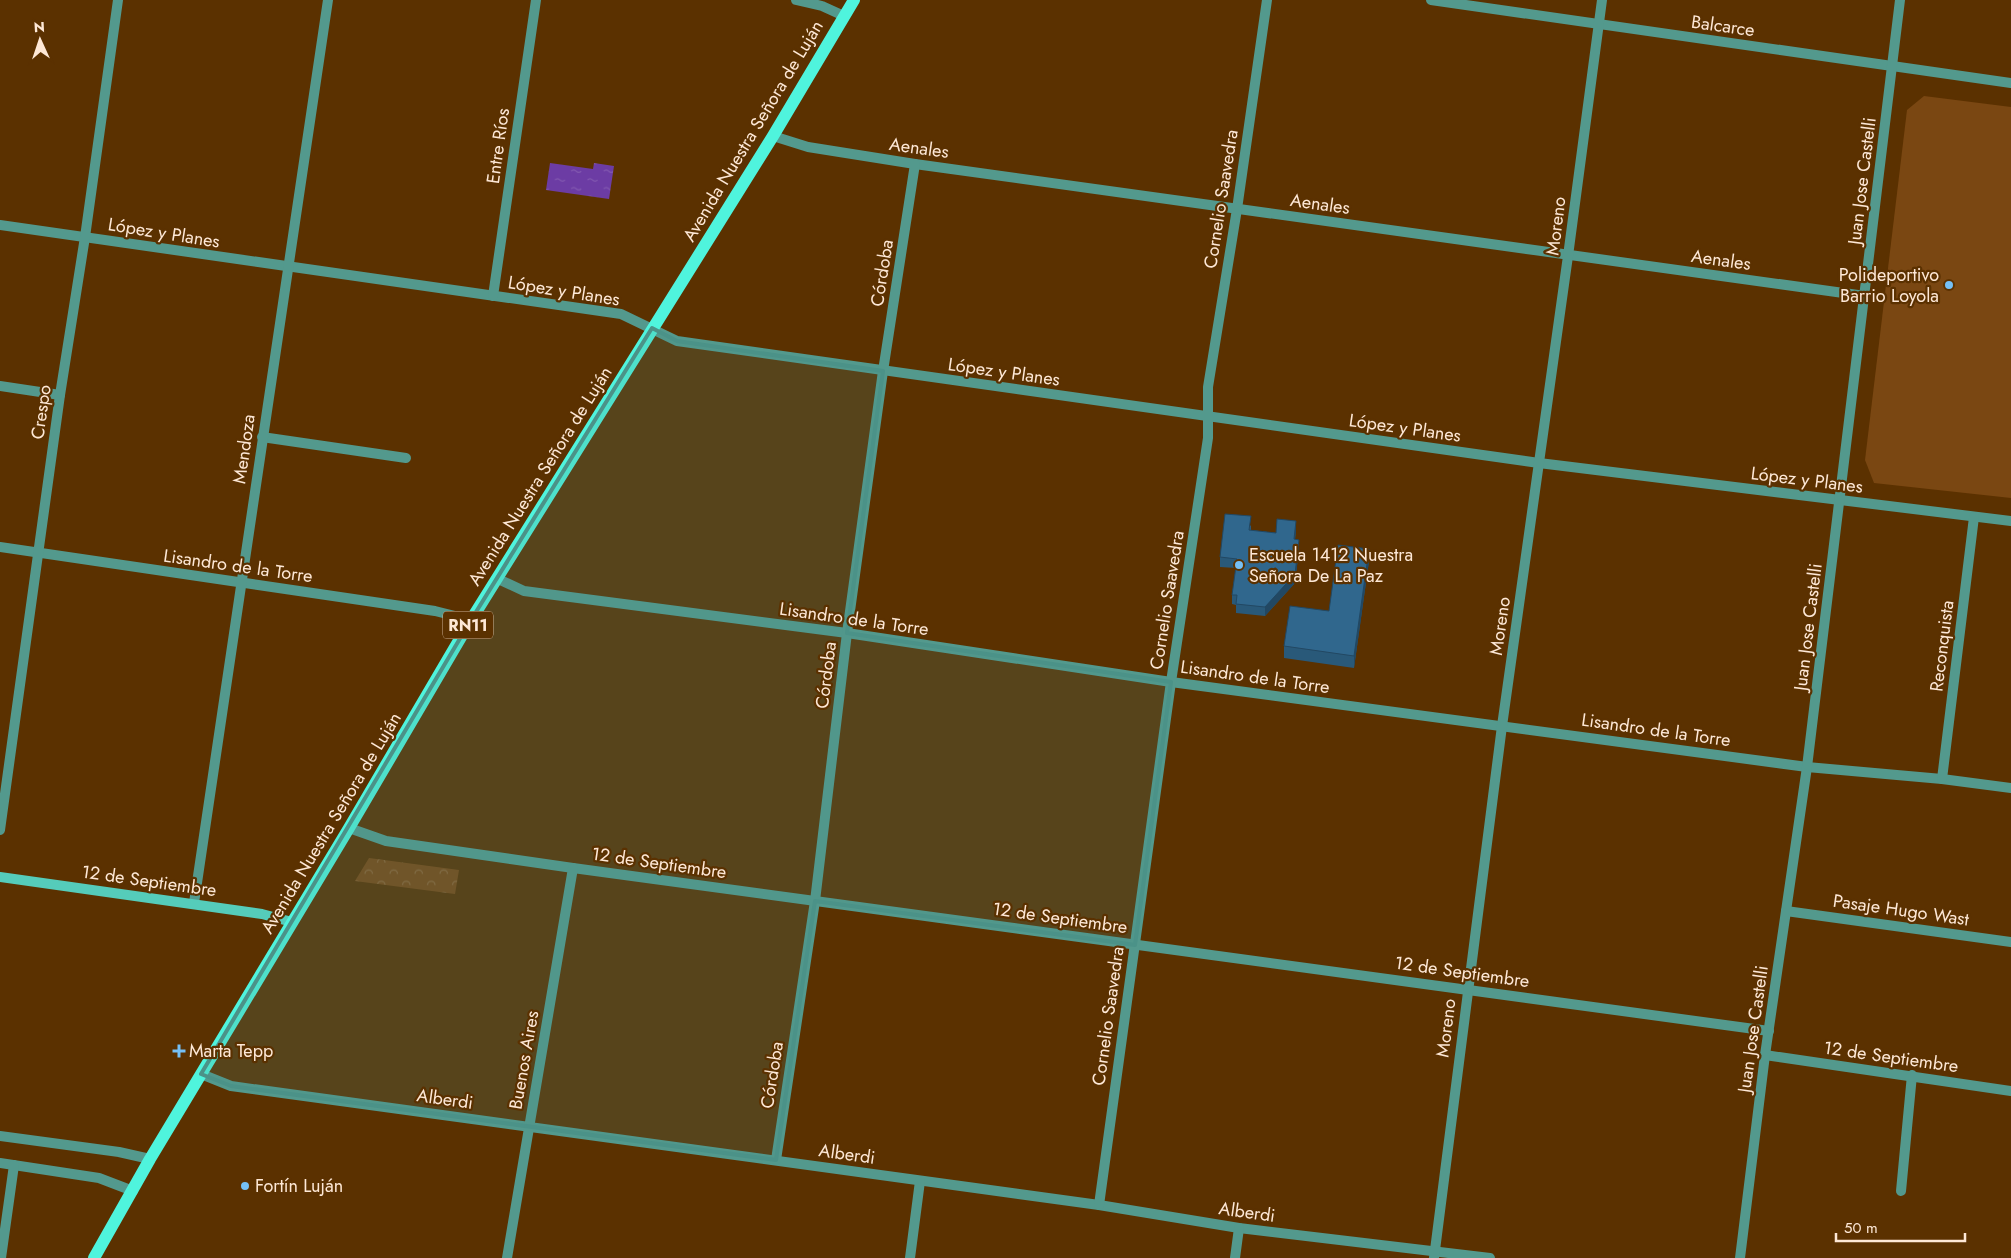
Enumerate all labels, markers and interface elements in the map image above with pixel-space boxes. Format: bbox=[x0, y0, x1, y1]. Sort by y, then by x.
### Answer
street label: Balcarce bbox=[1690, 9, 1756, 43]
north arrow bbox=[15, 15, 65, 65]
street label: Avenida Nuestra Señora de Luján bbox=[676, 15, 830, 247]
text: N bbox=[33, 17, 45, 37]
street label: Entre Ríos bbox=[480, 107, 516, 185]
street label: Juan Jose Castelli bbox=[1841, 116, 1883, 248]
street label: Cornelio Saavedra bbox=[1197, 128, 1245, 270]
street label: Aenales bbox=[888, 131, 950, 165]
street label: Aenales bbox=[1289, 187, 1351, 221]
street label: Moreno bbox=[1540, 195, 1573, 257]
street label: López y Planes bbox=[106, 211, 222, 255]
street label: Córdoba bbox=[864, 238, 900, 308]
street label: Aenales bbox=[1690, 243, 1752, 277]
place label: Polideportivo Barrio Loyola bbox=[1839, 262, 1939, 309]
street label: López y Planes bbox=[506, 269, 622, 313]
marker: Polideportivo Barrio Loyola bbox=[1943, 279, 1955, 291]
street label: López y Planes bbox=[946, 351, 1062, 393]
street label: Avenida Nuestra Señora de Luján bbox=[462, 361, 618, 591]
street label: Crespo bbox=[24, 383, 58, 441]
street label: López y Planes bbox=[1347, 407, 1463, 449]
street label: Mendoza bbox=[226, 413, 262, 485]
street label: López y Planes bbox=[1749, 460, 1865, 500]
street label: Cornelio Saavedra bbox=[1143, 529, 1191, 671]
place label: Escuela 1412 Nuestra Señora De La Paz bbox=[1249, 542, 1413, 589]
street label: Lisandro de la Torre bbox=[162, 543, 314, 589]
marker: Escuela 1412 Nuestra Señora De La Paz bbox=[1233, 559, 1245, 571]
street label: Juan Jose Castelli bbox=[1787, 562, 1829, 694]
street label: Moreno bbox=[1483, 595, 1517, 657]
street label: Lisandro de la Torre bbox=[778, 596, 930, 642]
street label: Reconquista bbox=[1923, 599, 1961, 693]
road number: RN11 bbox=[443, 612, 493, 638]
street label: Córdoba bbox=[809, 640, 843, 710]
street label: Lisandro de la Torre bbox=[1179, 654, 1331, 700]
street label: Avenida Nuestra Señora de Luján bbox=[254, 707, 408, 939]
street label: Lisandro de la Torre bbox=[1580, 707, 1732, 753]
street label: 12 de Septiembre bbox=[590, 841, 728, 885]
street label: 12 de Septiembre bbox=[80, 859, 218, 903]
street label: Pasaje Hugo Wast bbox=[1831, 888, 1971, 933]
street label: 12 de Septiembre bbox=[991, 896, 1129, 940]
street label: Cornelio Saavedra bbox=[1085, 945, 1131, 1087]
street label: 12 de Septiembre bbox=[1393, 950, 1531, 994]
street label: Juan Jose Castelli bbox=[1731, 964, 1775, 1096]
street label: Moreno bbox=[1430, 997, 1463, 1059]
street label: Buenos Aires bbox=[503, 1009, 545, 1111]
street label: 12 de Septiembre bbox=[1822, 1035, 1960, 1079]
place label: Marta Tepp bbox=[189, 1038, 273, 1064]
street label: Córdoba bbox=[754, 1040, 790, 1110]
marker: Marta Tepp bbox=[173, 1045, 185, 1057]
street label: Alberdi bbox=[415, 1082, 475, 1116]
street label: Alberdi bbox=[817, 1137, 877, 1171]
place label: Fortín Luján bbox=[255, 1173, 343, 1199]
marker: Fortín Luján bbox=[239, 1180, 251, 1192]
street label: Alberdi bbox=[1217, 1195, 1277, 1229]
scale bar bbox=[1836, 1210, 1965, 1242]
text: 50 m bbox=[1844, 1217, 1878, 1239]

